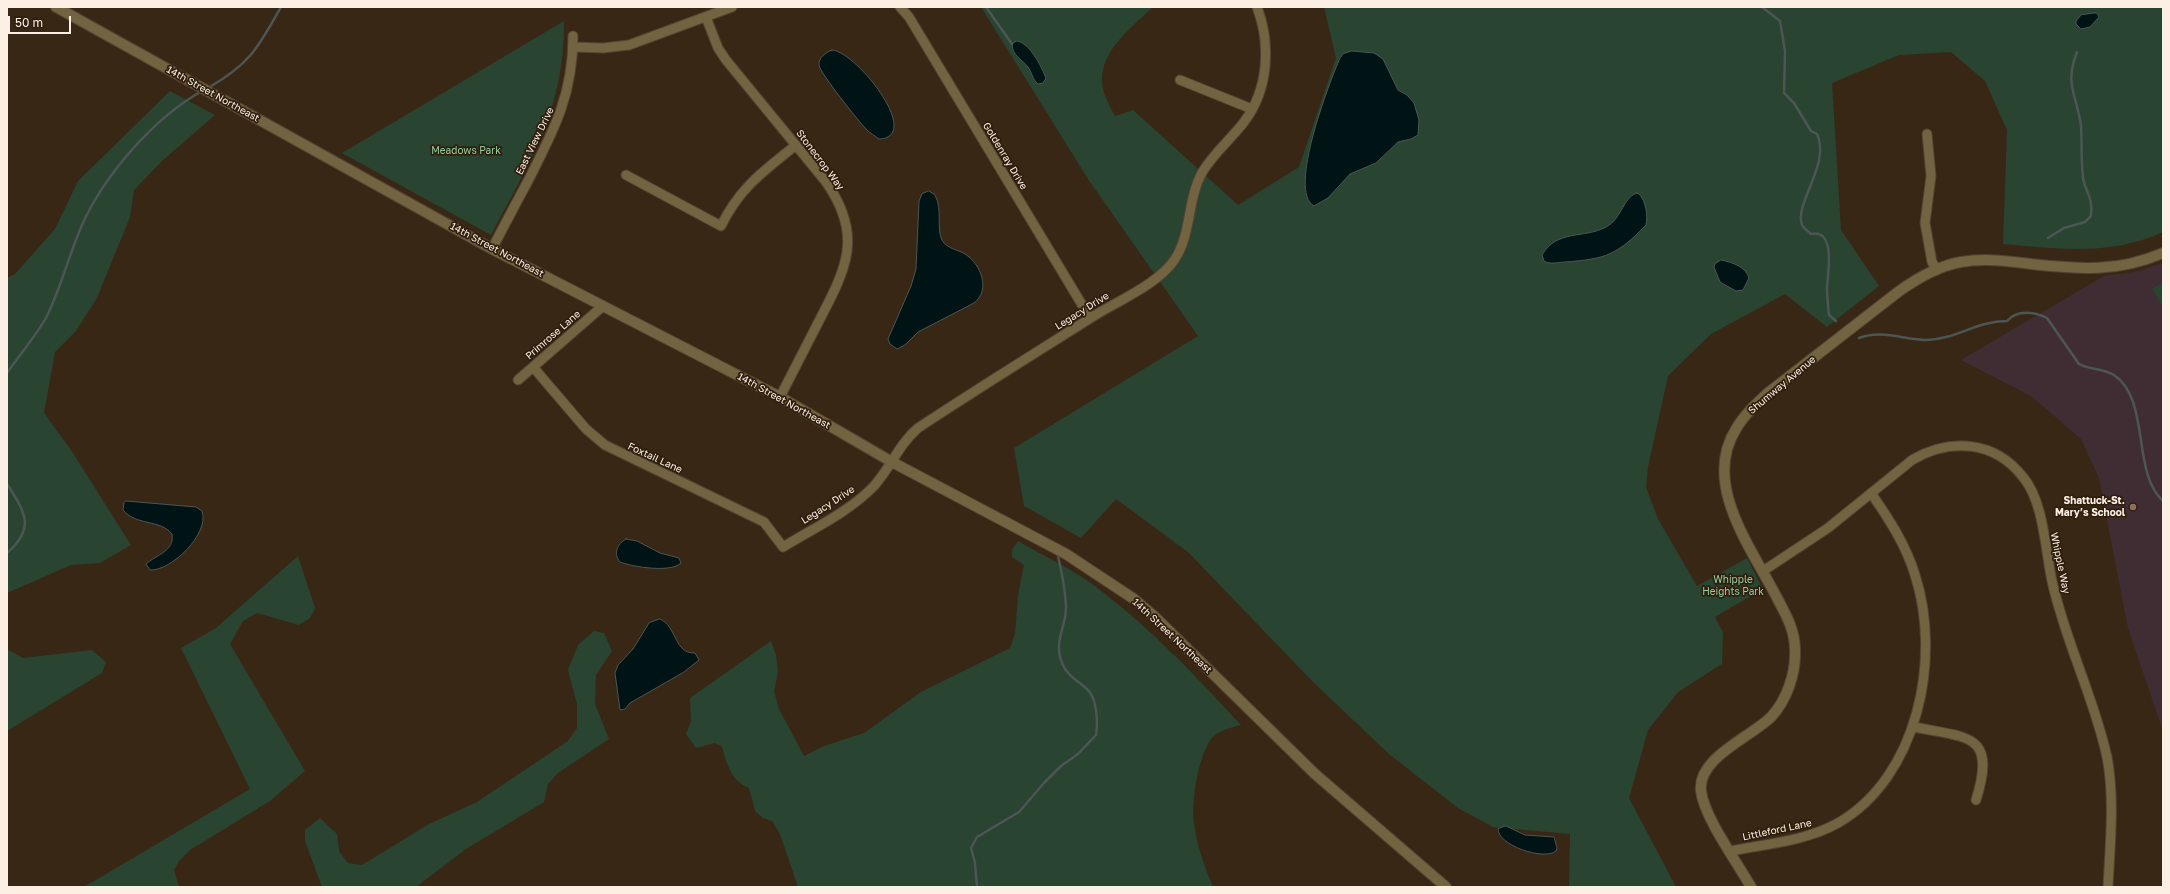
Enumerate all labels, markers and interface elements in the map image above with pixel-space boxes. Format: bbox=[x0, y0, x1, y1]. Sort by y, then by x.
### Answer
scale bar bbox=[10, 8, 73, 34]
text: 50 m bbox=[15, 15, 43, 30]
street label: 14th Street Northeast bbox=[164, 63, 262, 125]
street label: East View Drive bbox=[513, 105, 557, 177]
street label: Goldenray Drive bbox=[980, 120, 1030, 192]
street label: Stonecrop Way bbox=[793, 128, 847, 192]
park label: Meadows Park bbox=[431, 145, 501, 157]
street label: 14th Street Northeast bbox=[448, 220, 546, 280]
street label: Legacy Drive bbox=[1053, 290, 1111, 332]
street label: Primrose Lane bbox=[523, 308, 583, 362]
street label: Shumway Avenue bbox=[1746, 353, 1818, 417]
street label: 14th Street Northeast bbox=[735, 370, 833, 432]
street label: Foxtail Lane bbox=[626, 440, 684, 476]
street label: Legacy Drive bbox=[799, 483, 857, 527]
place label: Shattuck-St. Mary’s School bbox=[2055, 495, 2125, 518]
marker: Shattuck-St. Mary’s School bbox=[2128, 502, 2138, 512]
street label: Whipple Way bbox=[2048, 531, 2072, 595]
park label: Whipple Heights Park bbox=[1702, 574, 1764, 598]
street label: 14th Street Northeast bbox=[1130, 596, 1214, 676]
street label: Littleford Lane bbox=[1741, 817, 1813, 843]

